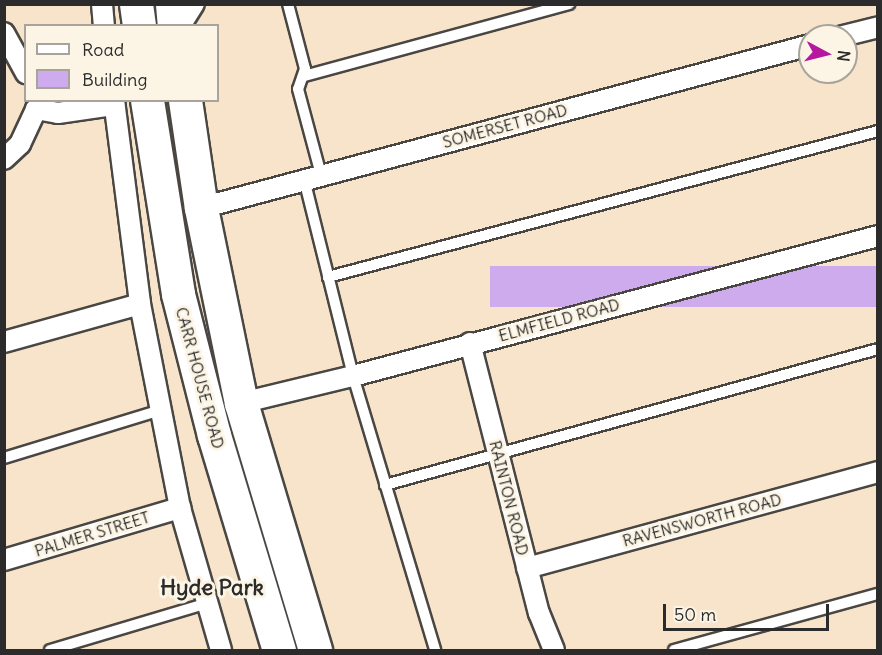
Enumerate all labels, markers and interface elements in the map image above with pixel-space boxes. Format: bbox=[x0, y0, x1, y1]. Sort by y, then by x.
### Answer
legend bbox=[24, 24, 219, 102]
north arrow bbox=[798, 24, 858, 84]
text: Road bbox=[82, 38, 124, 61]
text: N bbox=[833, 49, 854, 63]
text: Building bbox=[82, 68, 147, 91]
street label: SOMERSET ROAD bbox=[440, 100, 570, 152]
street label: ELMFIELD ROAD bbox=[496, 295, 622, 345]
street label: CARR HOUSE ROAD bbox=[172, 305, 228, 451]
street label: RAINTON ROAD bbox=[485, 439, 533, 557]
street label: RAVENSWORTH ROAD bbox=[620, 490, 784, 550]
street label: PALMER STREET bbox=[32, 507, 152, 561]
district label: Hyde Park bbox=[160, 575, 264, 601]
scale bar bbox=[666, 592, 832, 630]
text: 50 m bbox=[674, 603, 716, 626]

